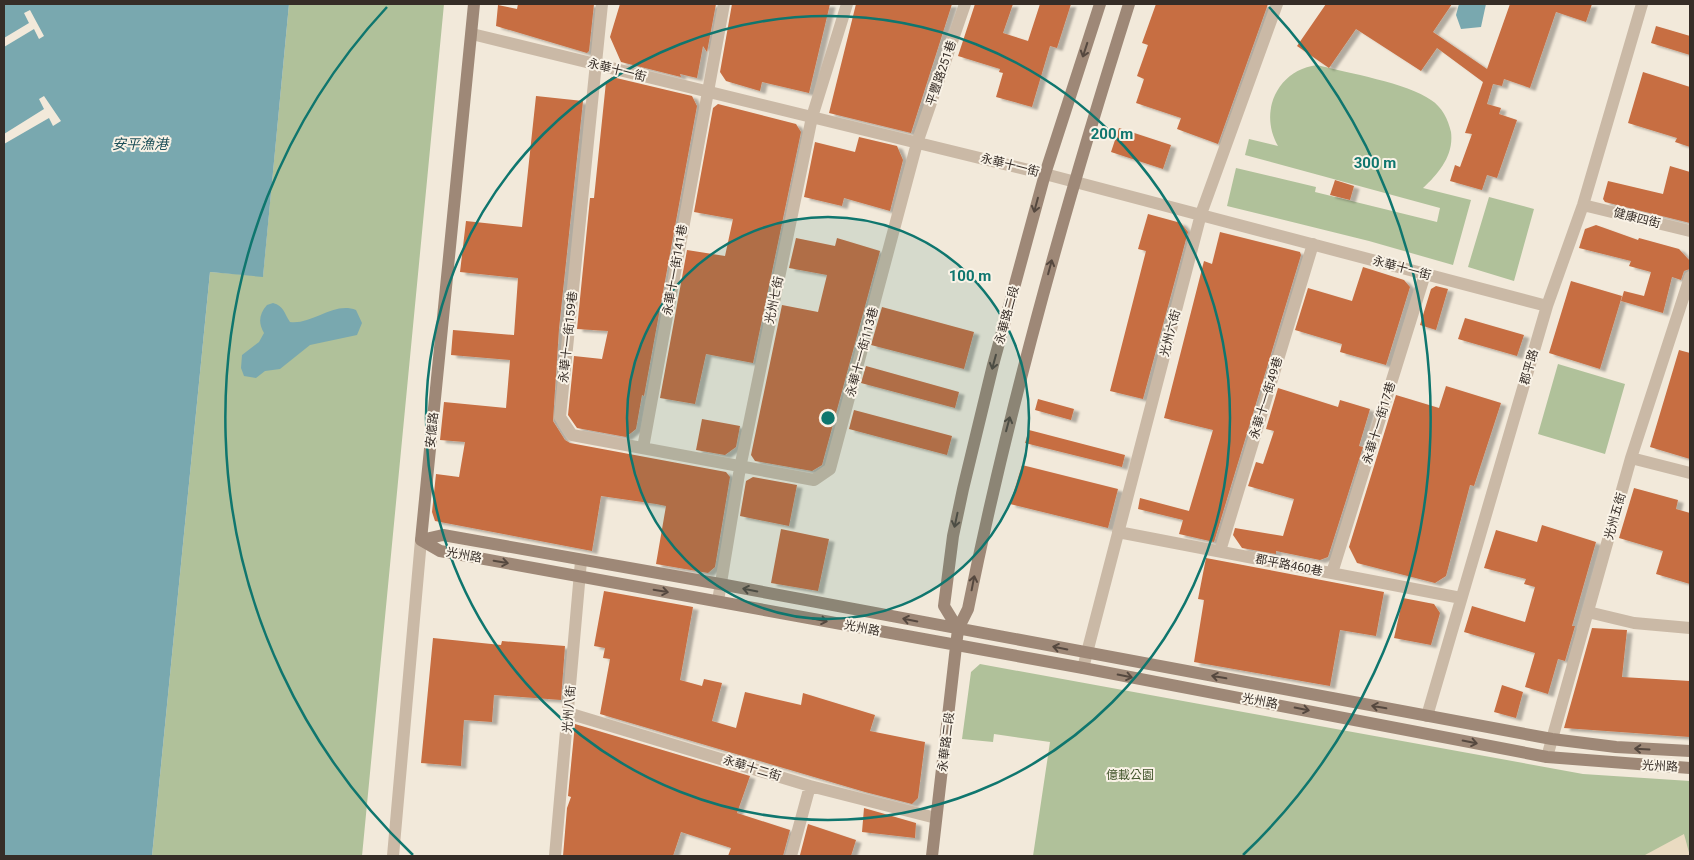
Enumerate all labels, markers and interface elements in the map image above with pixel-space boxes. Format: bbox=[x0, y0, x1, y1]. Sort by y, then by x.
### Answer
street label: 平豐路251巷 bbox=[923, 38, 959, 108]
one-way arrow bbox=[1079, 42, 1089, 58]
street label: 永華十一街 bbox=[586, 56, 648, 84]
text: 200 m bbox=[1091, 125, 1133, 143]
water label: 安平漁港 bbox=[112, 136, 170, 152]
street label: 永華十一街 bbox=[979, 151, 1041, 179]
text: 300 m bbox=[1354, 154, 1396, 172]
one-way arrow bbox=[1031, 197, 1041, 213]
street label: 健康四街 bbox=[1612, 205, 1662, 231]
street label: 永華十一街141巷 bbox=[660, 223, 690, 317]
street label: 永華十一街 bbox=[1371, 253, 1433, 283]
one-way arrow bbox=[1046, 260, 1055, 276]
text: 100 m bbox=[949, 267, 991, 285]
street label: 光州七街 bbox=[762, 275, 786, 325]
street label: 永華路二段 bbox=[992, 284, 1022, 346]
street label: 永華十一街159巷 bbox=[556, 290, 580, 384]
street label: 永華十一街113巷 bbox=[843, 306, 881, 398]
street label: 光州六街 bbox=[1157, 308, 1183, 358]
street label: 郡平路 bbox=[1517, 348, 1541, 386]
one-way arrow bbox=[989, 354, 998, 370]
street label: 永華十一街49巷 bbox=[1247, 355, 1285, 441]
street label: 永華十一街17巷 bbox=[1360, 380, 1398, 466]
centre of rings bbox=[819, 409, 837, 427]
street label: 安億路 bbox=[423, 411, 441, 449]
one-way arrow bbox=[1004, 417, 1014, 433]
street label: 光州五街 bbox=[1602, 491, 1628, 541]
one-way arrow bbox=[951, 512, 960, 528]
street label: 光州路 bbox=[445, 545, 483, 565]
street label: 郡平路460巷 bbox=[1254, 552, 1324, 578]
one-way arrow bbox=[492, 558, 508, 568]
one-way arrow bbox=[969, 575, 979, 591]
one-way arrow bbox=[742, 584, 758, 594]
one-way arrow bbox=[652, 586, 668, 596]
one-way arrow bbox=[902, 614, 918, 624]
one-way arrow bbox=[812, 616, 828, 626]
street label: 光州路 bbox=[843, 618, 881, 638]
one-way arrow bbox=[1052, 643, 1068, 652]
one-way arrow bbox=[1117, 672, 1133, 682]
one-way arrow bbox=[1212, 672, 1228, 682]
street label: 光州八街 bbox=[560, 684, 578, 734]
street label: 光州路 bbox=[1241, 691, 1279, 711]
one-way arrow bbox=[1372, 701, 1388, 711]
one-way arrow bbox=[1294, 705, 1310, 715]
street label: 永華路二段 bbox=[935, 711, 957, 773]
one-way arrow bbox=[1462, 737, 1478, 747]
one-way arrow bbox=[1634, 744, 1650, 753]
street label: 永華十二街 bbox=[721, 753, 783, 783]
street label: 光州路 bbox=[1642, 758, 1678, 774]
park label: 億載公園 bbox=[1106, 768, 1154, 782]

